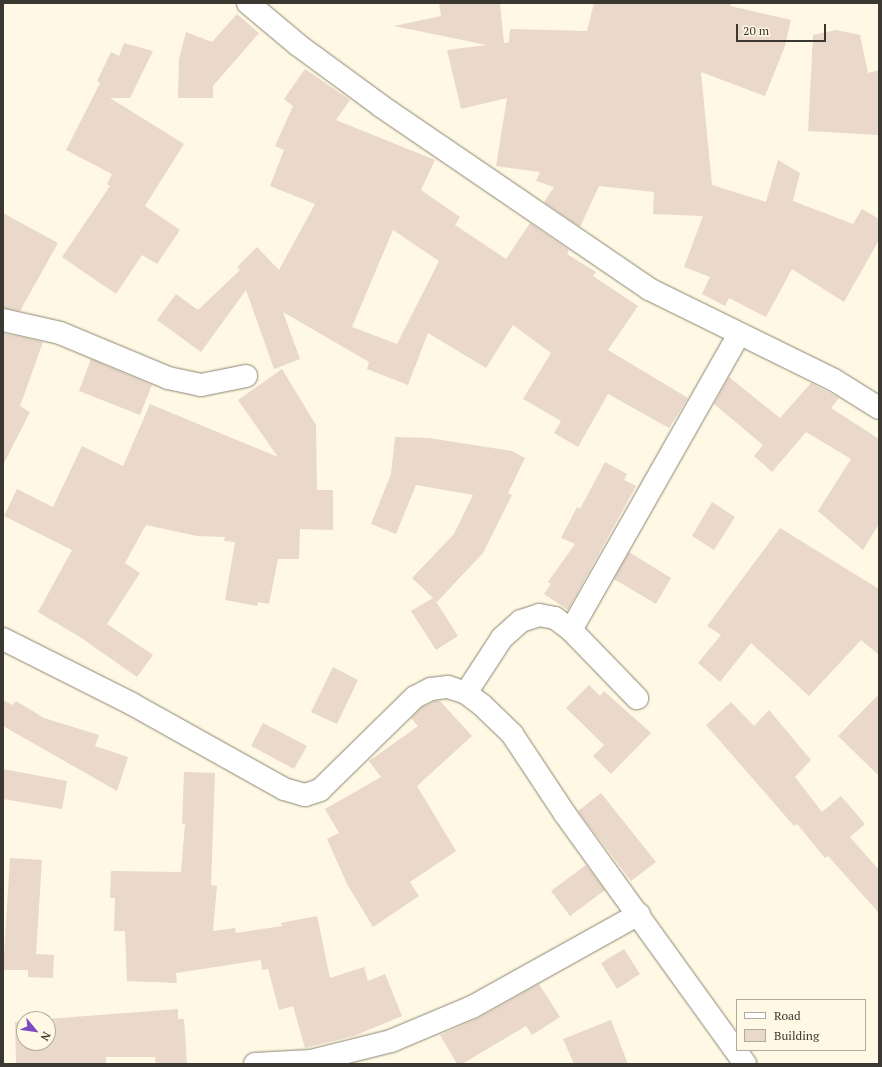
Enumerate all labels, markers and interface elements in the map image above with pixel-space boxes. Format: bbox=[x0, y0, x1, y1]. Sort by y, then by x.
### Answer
scale bar bbox=[738, 16, 828, 42]
text: 20 m bbox=[743, 23, 769, 38]
legend bbox=[736, 999, 866, 1051]
text: Road bbox=[774, 1008, 801, 1023]
north arrow bbox=[16, 1011, 56, 1051]
text: Building bbox=[774, 1028, 819, 1043]
text: N bbox=[37, 1029, 54, 1043]

